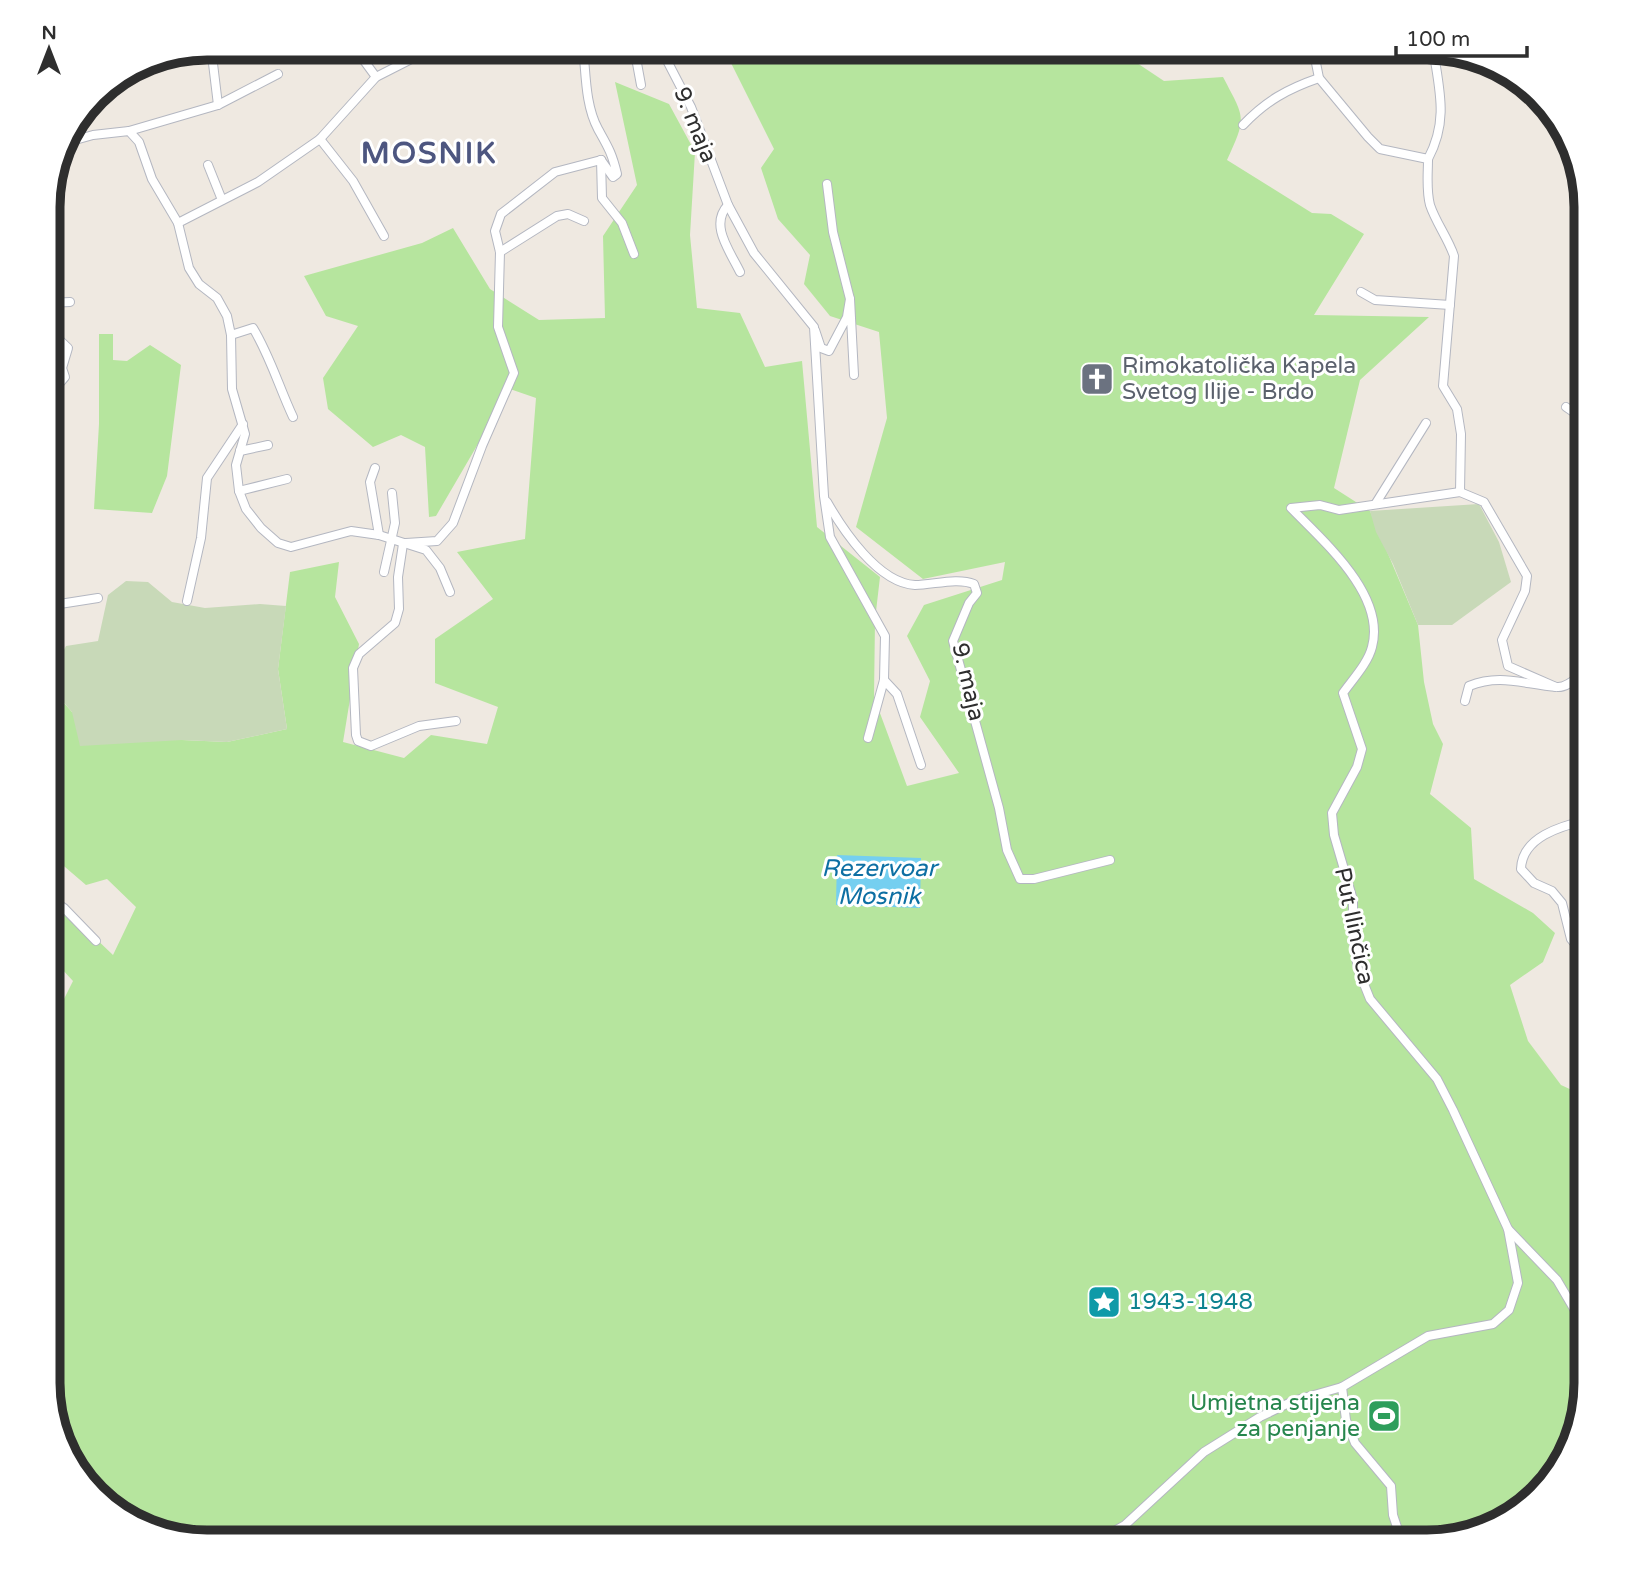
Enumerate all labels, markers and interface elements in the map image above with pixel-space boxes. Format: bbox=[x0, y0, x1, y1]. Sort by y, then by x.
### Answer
north arrow bbox=[14, 14, 84, 84]
scale bar bbox=[1396, 14, 1527, 58]
text: N bbox=[41, 22, 57, 44]
text: 100 m bbox=[1406, 27, 1470, 52]
street label: 9. maja bbox=[667, 83, 723, 167]
district label: MOSNIK bbox=[361, 135, 497, 172]
place label: Rimokatolička Kapela Svetog Ilije - Brdo bbox=[1122, 352, 1356, 406]
church icon: Rimokatolička Kapela Svetog Ilije - Brdo bbox=[1078, 360, 1116, 398]
street label: 9. maja bbox=[945, 640, 991, 724]
water label: Rezervoar Mosnik bbox=[821, 854, 939, 911]
street label: Put Ilinčica bbox=[1328, 865, 1380, 987]
place icon: 1943-1948 bbox=[1085, 1283, 1123, 1321]
place label: 1943-1948 bbox=[1128, 1288, 1253, 1316]
place label: Umjetna stijena za penjanje bbox=[1190, 1389, 1360, 1443]
sports icon: Umjetna stijena za penjanje bbox=[1365, 1397, 1403, 1435]

